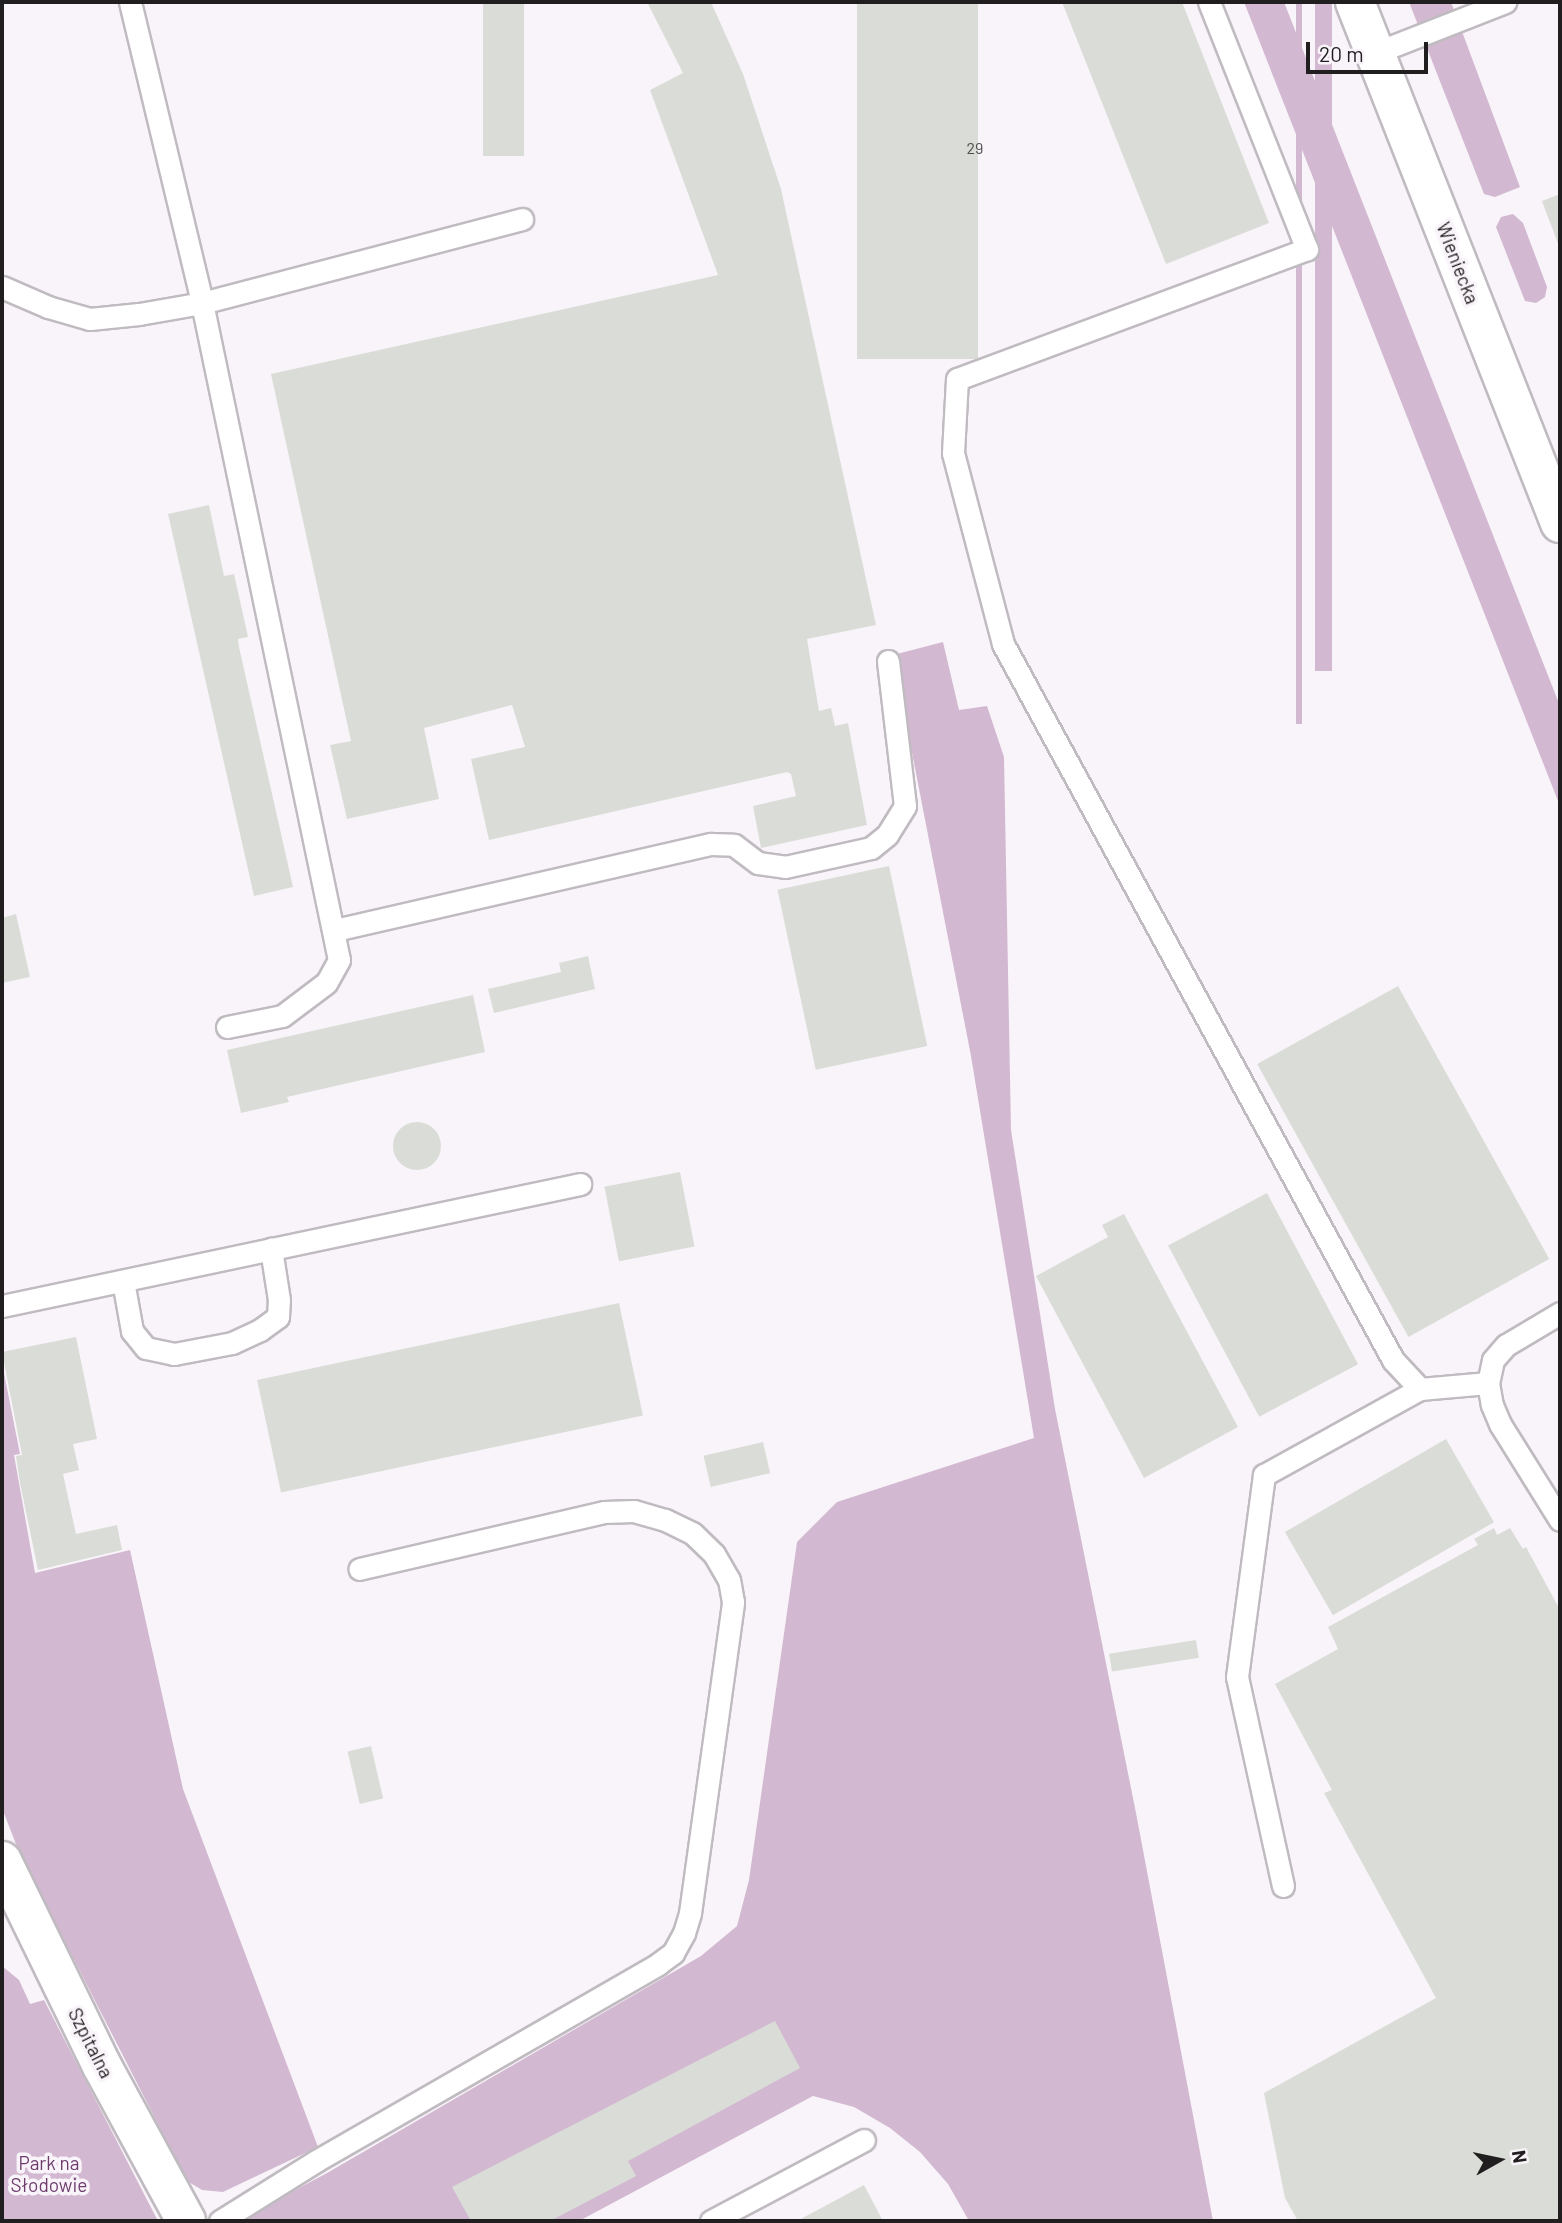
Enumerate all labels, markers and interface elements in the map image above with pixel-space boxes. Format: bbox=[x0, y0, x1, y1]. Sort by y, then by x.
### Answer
scale bar bbox=[1310, 28, 1432, 72]
text: 20 m bbox=[1319, 41, 1364, 66]
house number: 29 bbox=[967, 138, 983, 158]
street label: Wieniecka bbox=[1432, 219, 1484, 307]
street label: Szpitalna bbox=[64, 2004, 118, 2082]
north arrow bbox=[1464, 2125, 1534, 2195]
text: N bbox=[1508, 2149, 1533, 2165]
park label: Park na Słodowie bbox=[11, 2152, 87, 2196]

